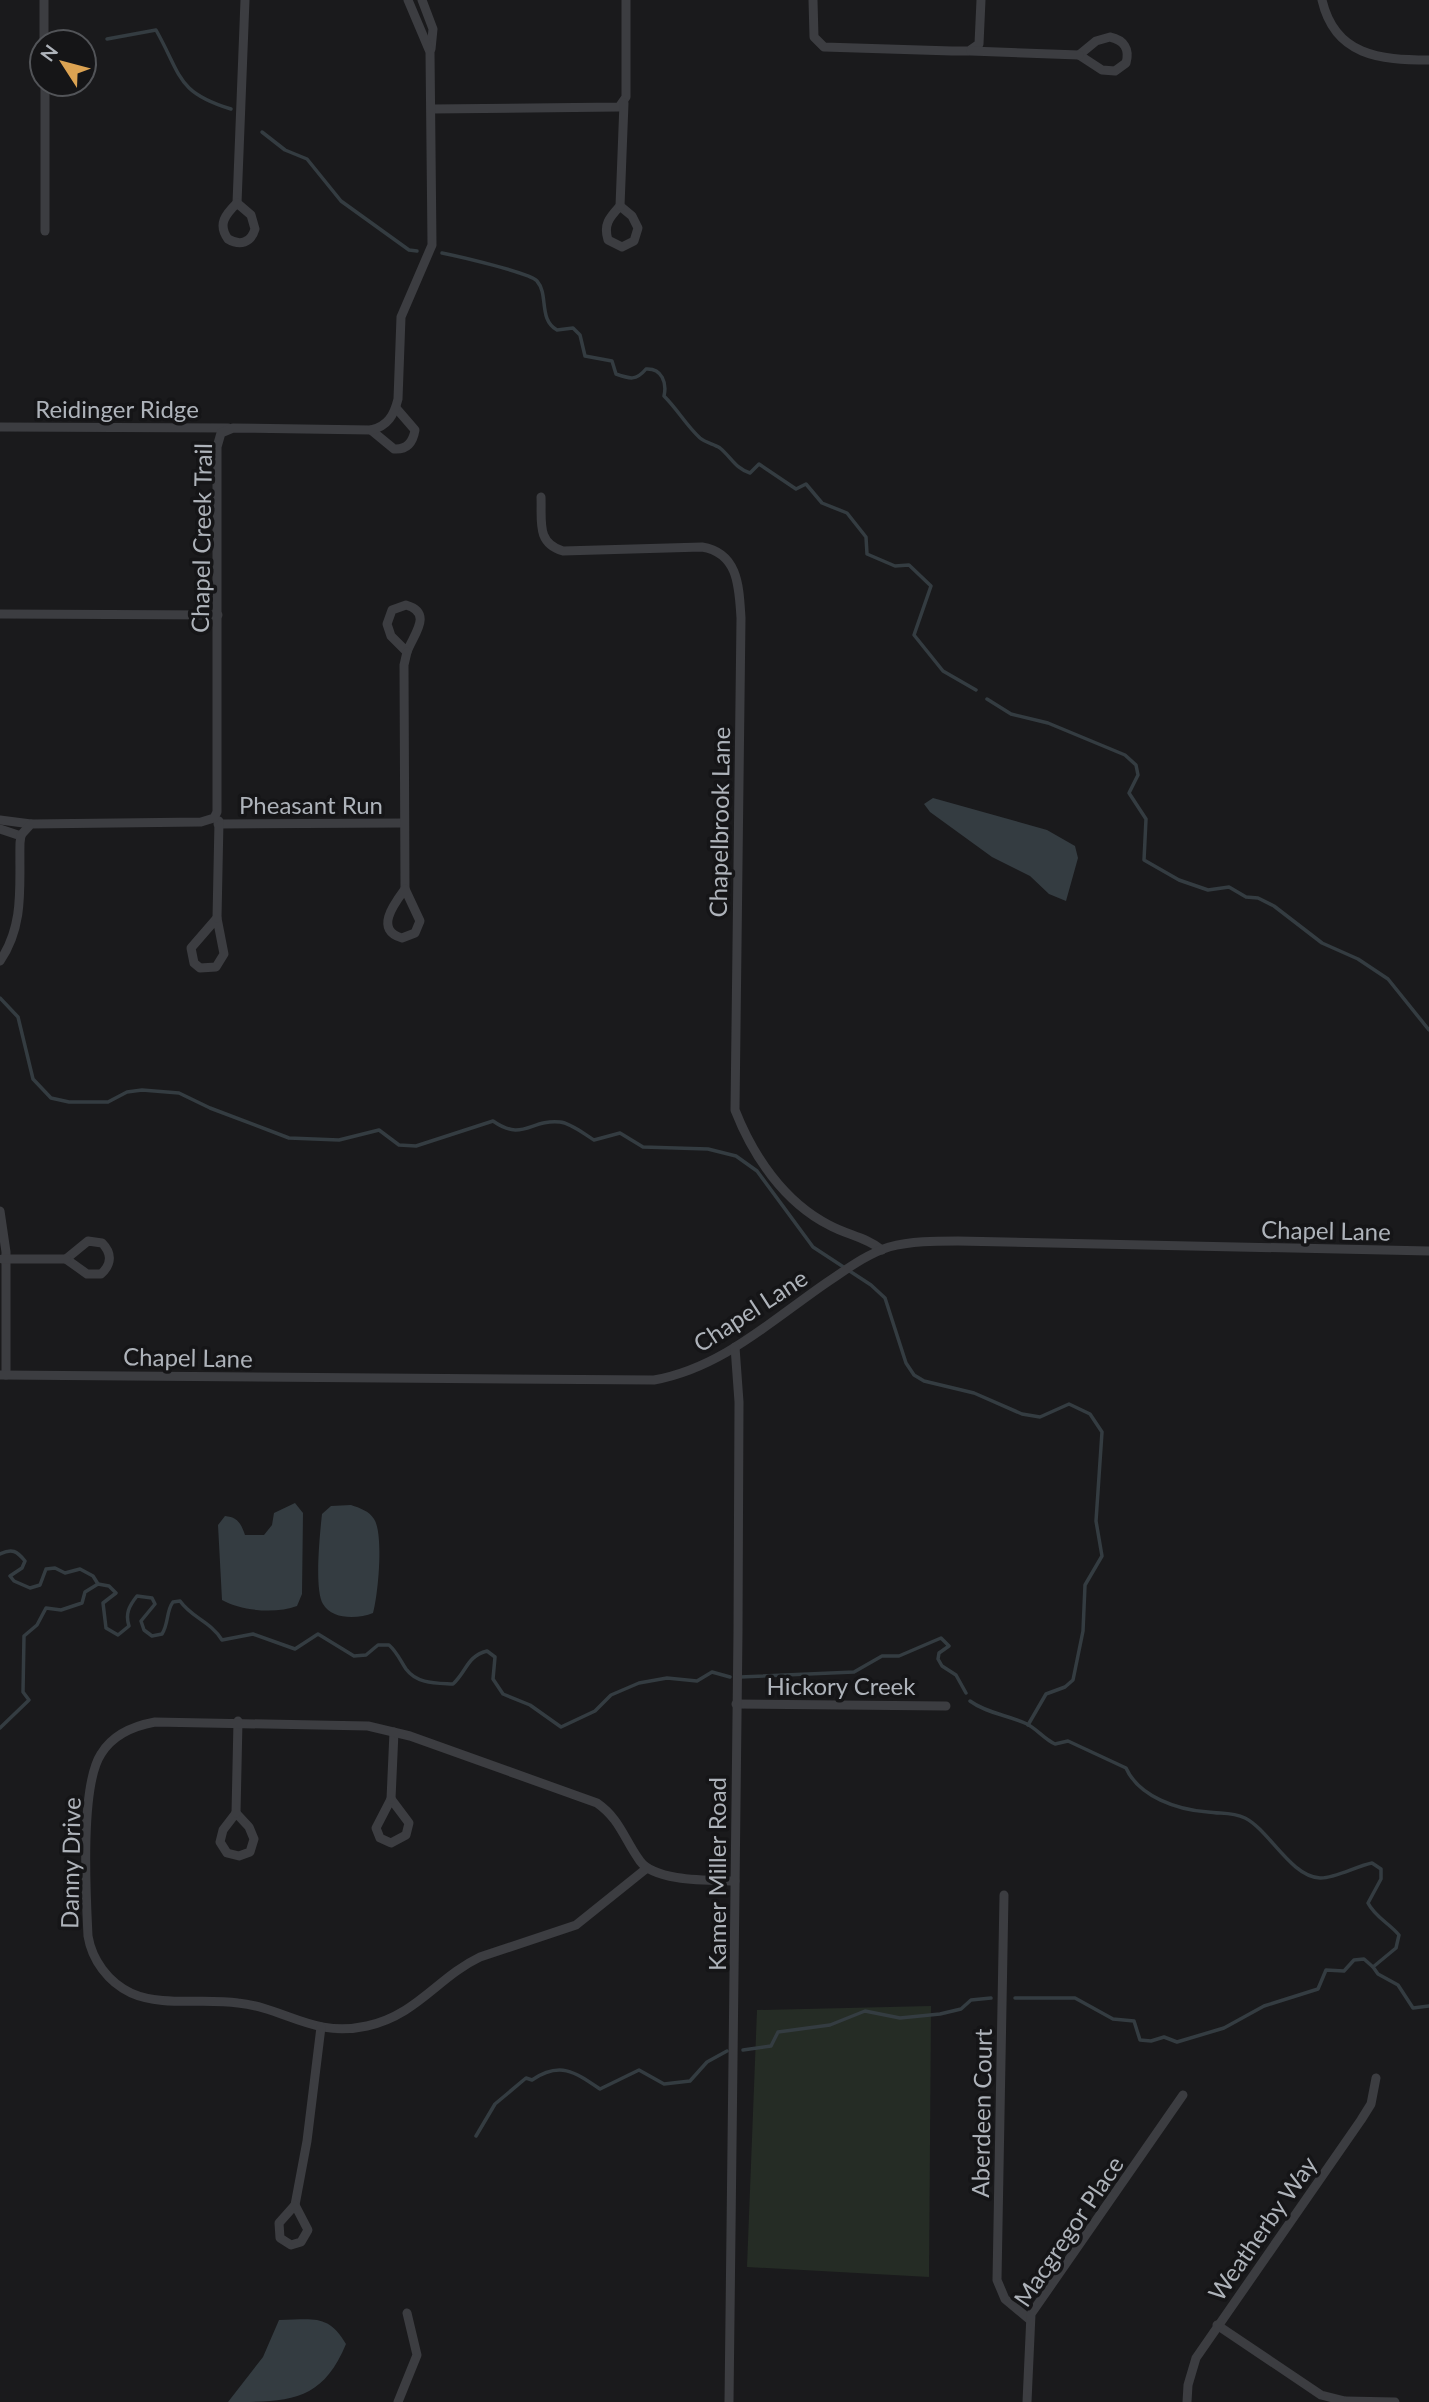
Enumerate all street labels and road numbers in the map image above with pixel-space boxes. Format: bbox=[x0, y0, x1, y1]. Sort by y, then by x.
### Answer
street label: Reidinger Ridge bbox=[35, 394, 199, 423]
street label: Chapel Creek Trail bbox=[185, 443, 217, 633]
street label: Chapelbrook Lane bbox=[703, 726, 735, 918]
street label: Pheasant Run bbox=[239, 790, 383, 819]
street label: Chapel Lane bbox=[1261, 1214, 1391, 1246]
street label: Chapel Lane bbox=[688, 1263, 812, 1357]
street label: Chapel Lane bbox=[123, 1341, 253, 1373]
street label: Hickory Creek bbox=[767, 1671, 916, 1700]
street label: Kamer Miller Road bbox=[702, 1777, 731, 1971]
street label: Danny Drive bbox=[54, 1797, 86, 1929]
street label: Aberdeen Court bbox=[965, 2028, 997, 2198]
street label: Macgregor Place bbox=[1007, 2150, 1129, 2312]
street label: Weatherby Way bbox=[1201, 2150, 1323, 2306]

